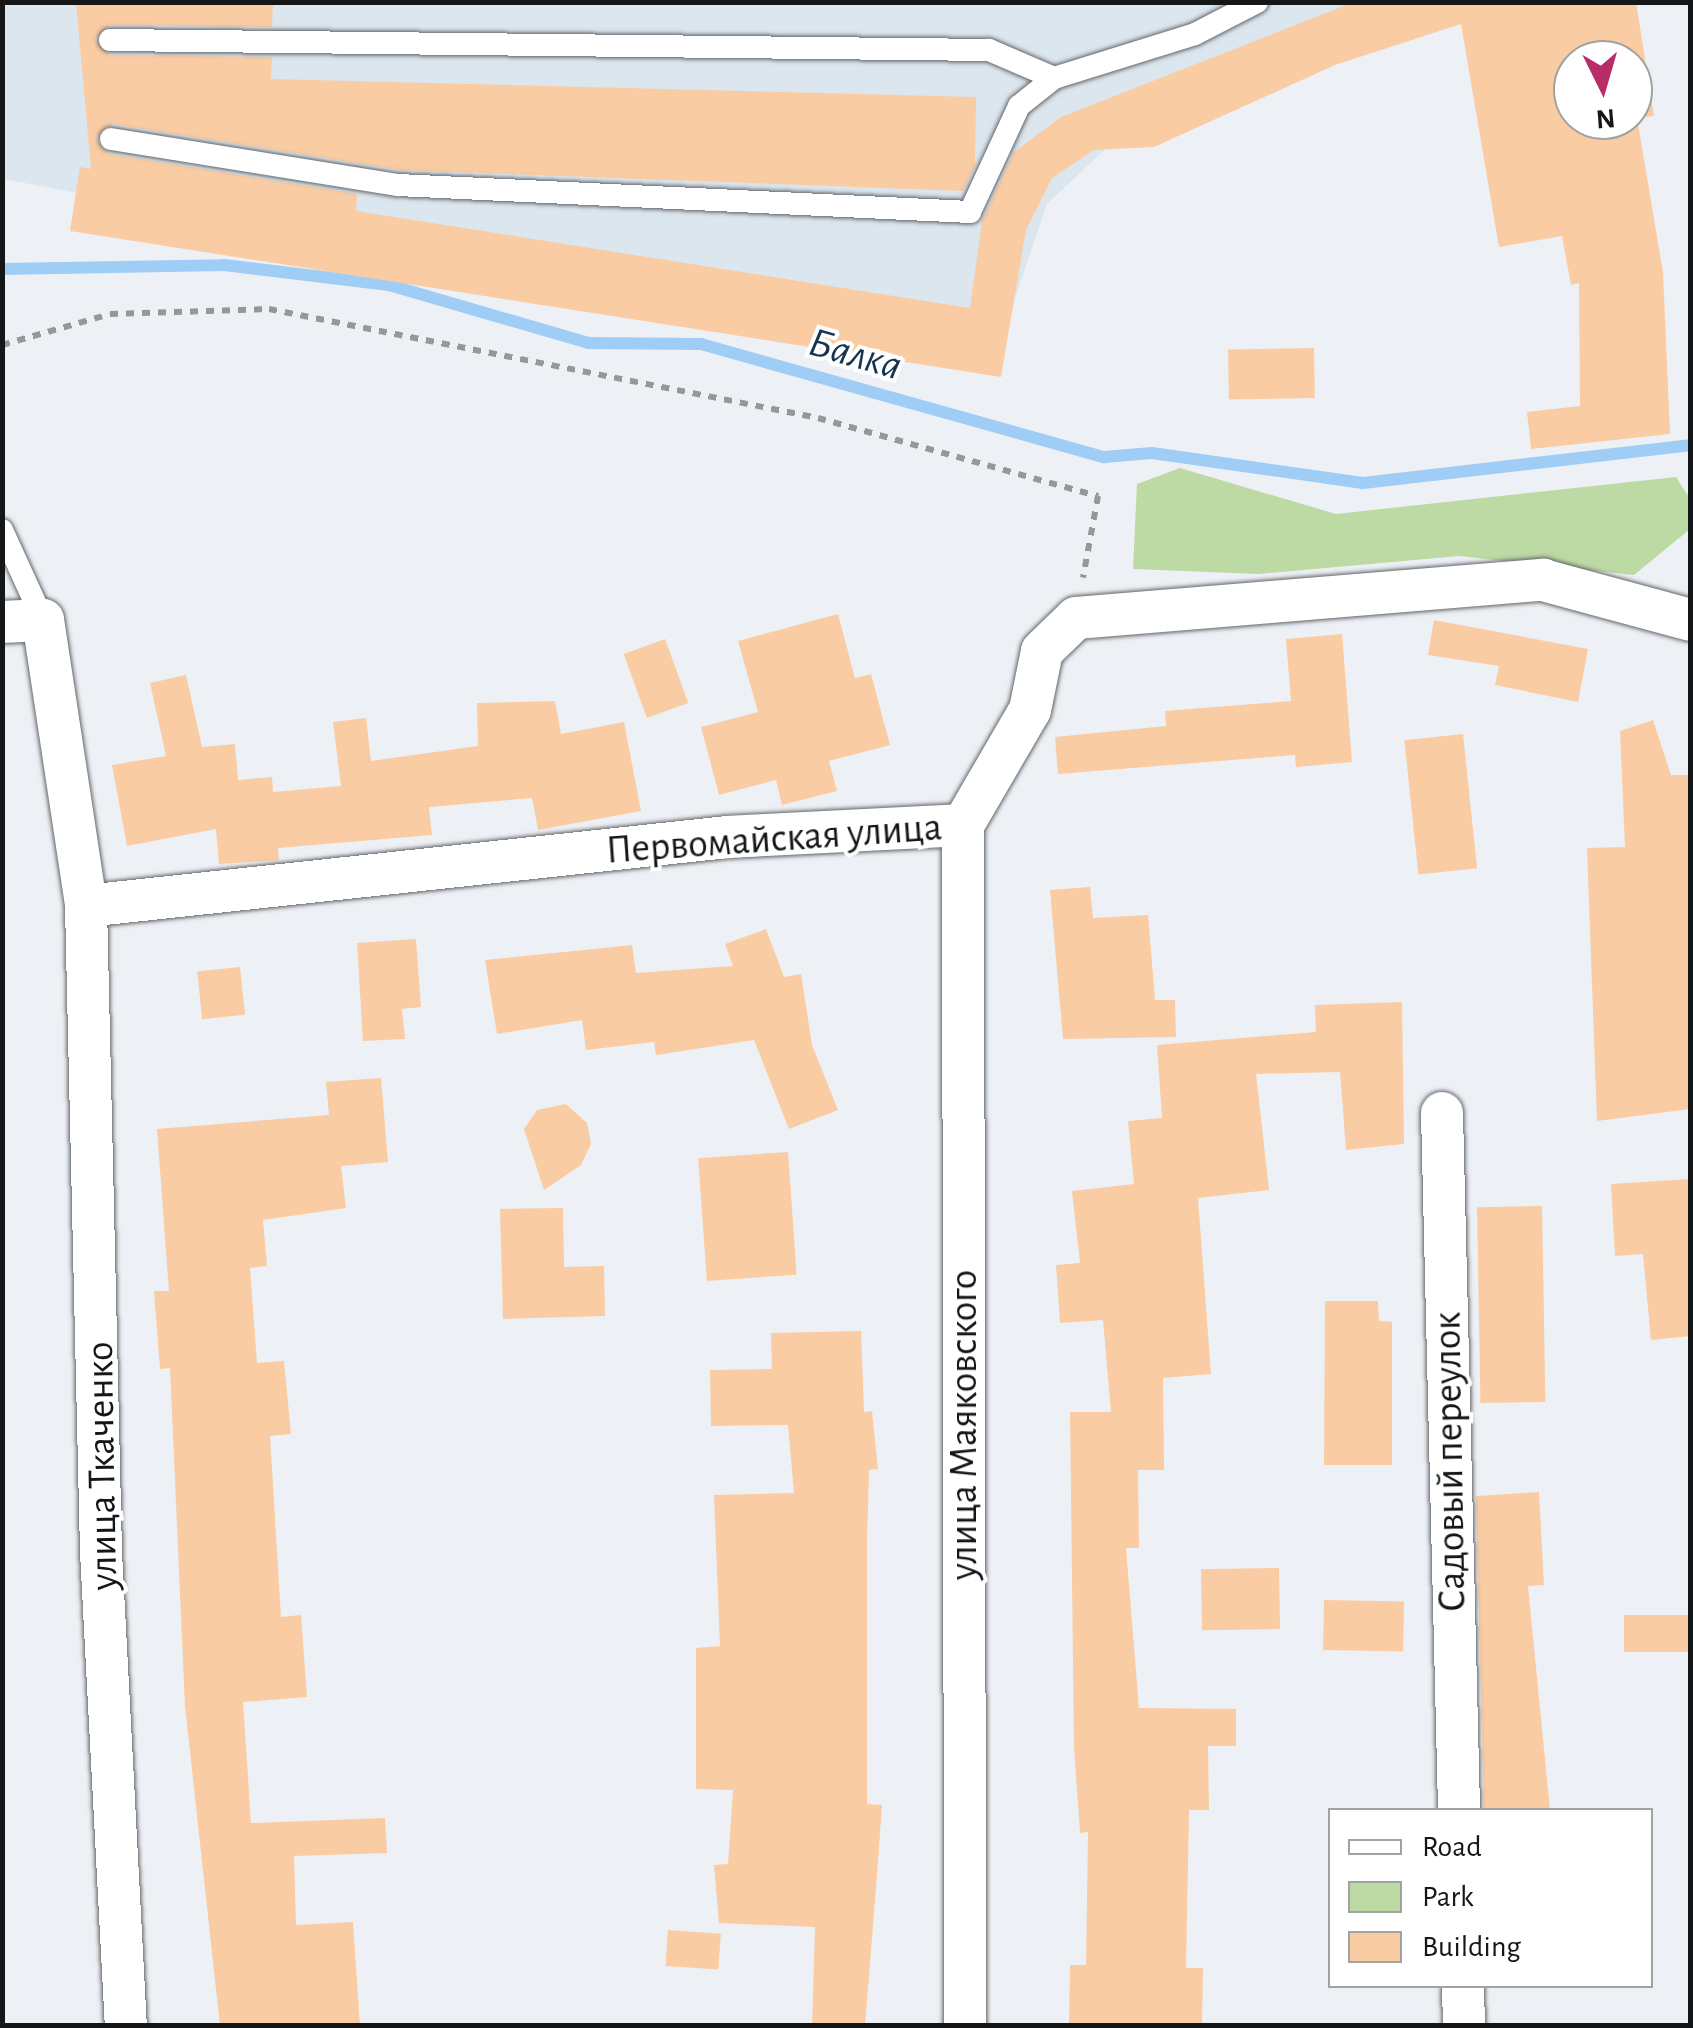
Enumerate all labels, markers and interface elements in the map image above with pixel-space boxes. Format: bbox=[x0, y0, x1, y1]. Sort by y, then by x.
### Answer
north arrow bbox=[1553, 40, 1653, 140]
text: N bbox=[1595, 103, 1616, 133]
water label: Балка bbox=[803, 317, 907, 391]
street label: Первомайская улица bbox=[604, 803, 944, 875]
street label: улица Маяковского bbox=[940, 1270, 988, 1580]
street label: Садовый переулок bbox=[1423, 1311, 1477, 1613]
street label: улица Ткаченко bbox=[76, 1341, 128, 1591]
legend bbox=[1328, 1808, 1653, 1988]
text: Road bbox=[1422, 1832, 1482, 1862]
text: Park bbox=[1422, 1882, 1474, 1912]
text: Building bbox=[1422, 1932, 1521, 1962]

